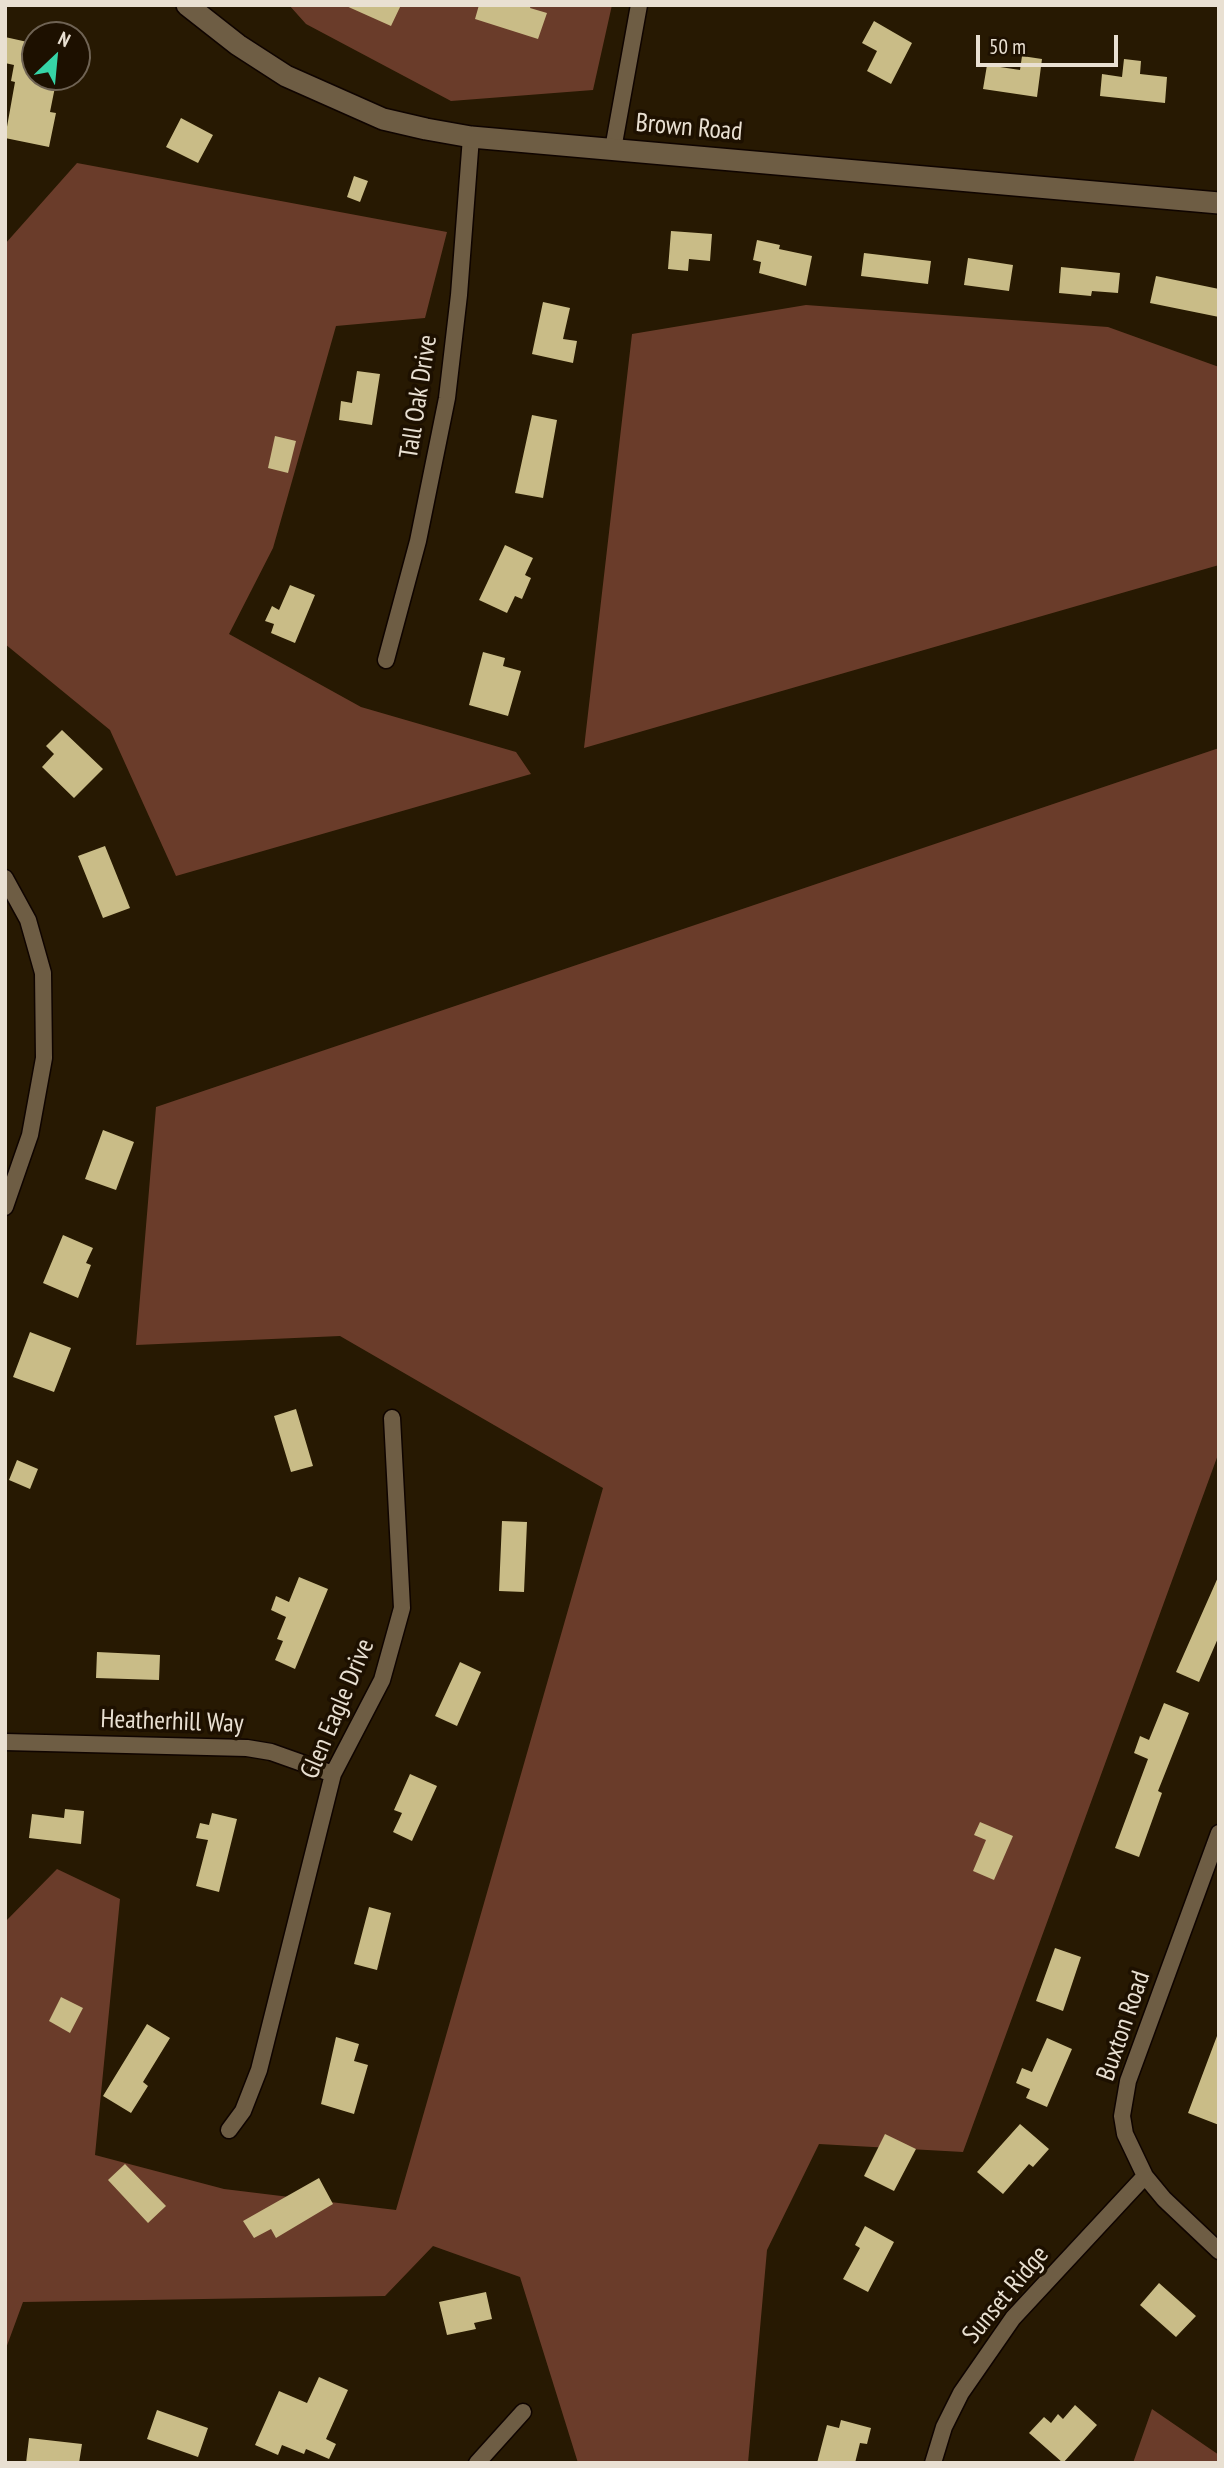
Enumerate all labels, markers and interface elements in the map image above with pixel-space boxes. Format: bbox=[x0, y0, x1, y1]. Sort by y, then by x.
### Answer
north arrow bbox=[21, 21, 91, 91]
scale bar bbox=[979, 21, 1121, 65]
text: N bbox=[54, 26, 74, 52]
text: 50 m bbox=[989, 33, 1026, 60]
street label: Brown Road bbox=[634, 108, 744, 148]
street label: Tall Oak Drive bbox=[394, 333, 444, 461]
street label: Glen Eagle Drive bbox=[295, 1634, 381, 1784]
street label: Heatherhill Way bbox=[100, 1704, 244, 1740]
street label: Buxton Road bbox=[1091, 1967, 1157, 2085]
street label: Sunset Ridge bbox=[956, 2240, 1056, 2350]

